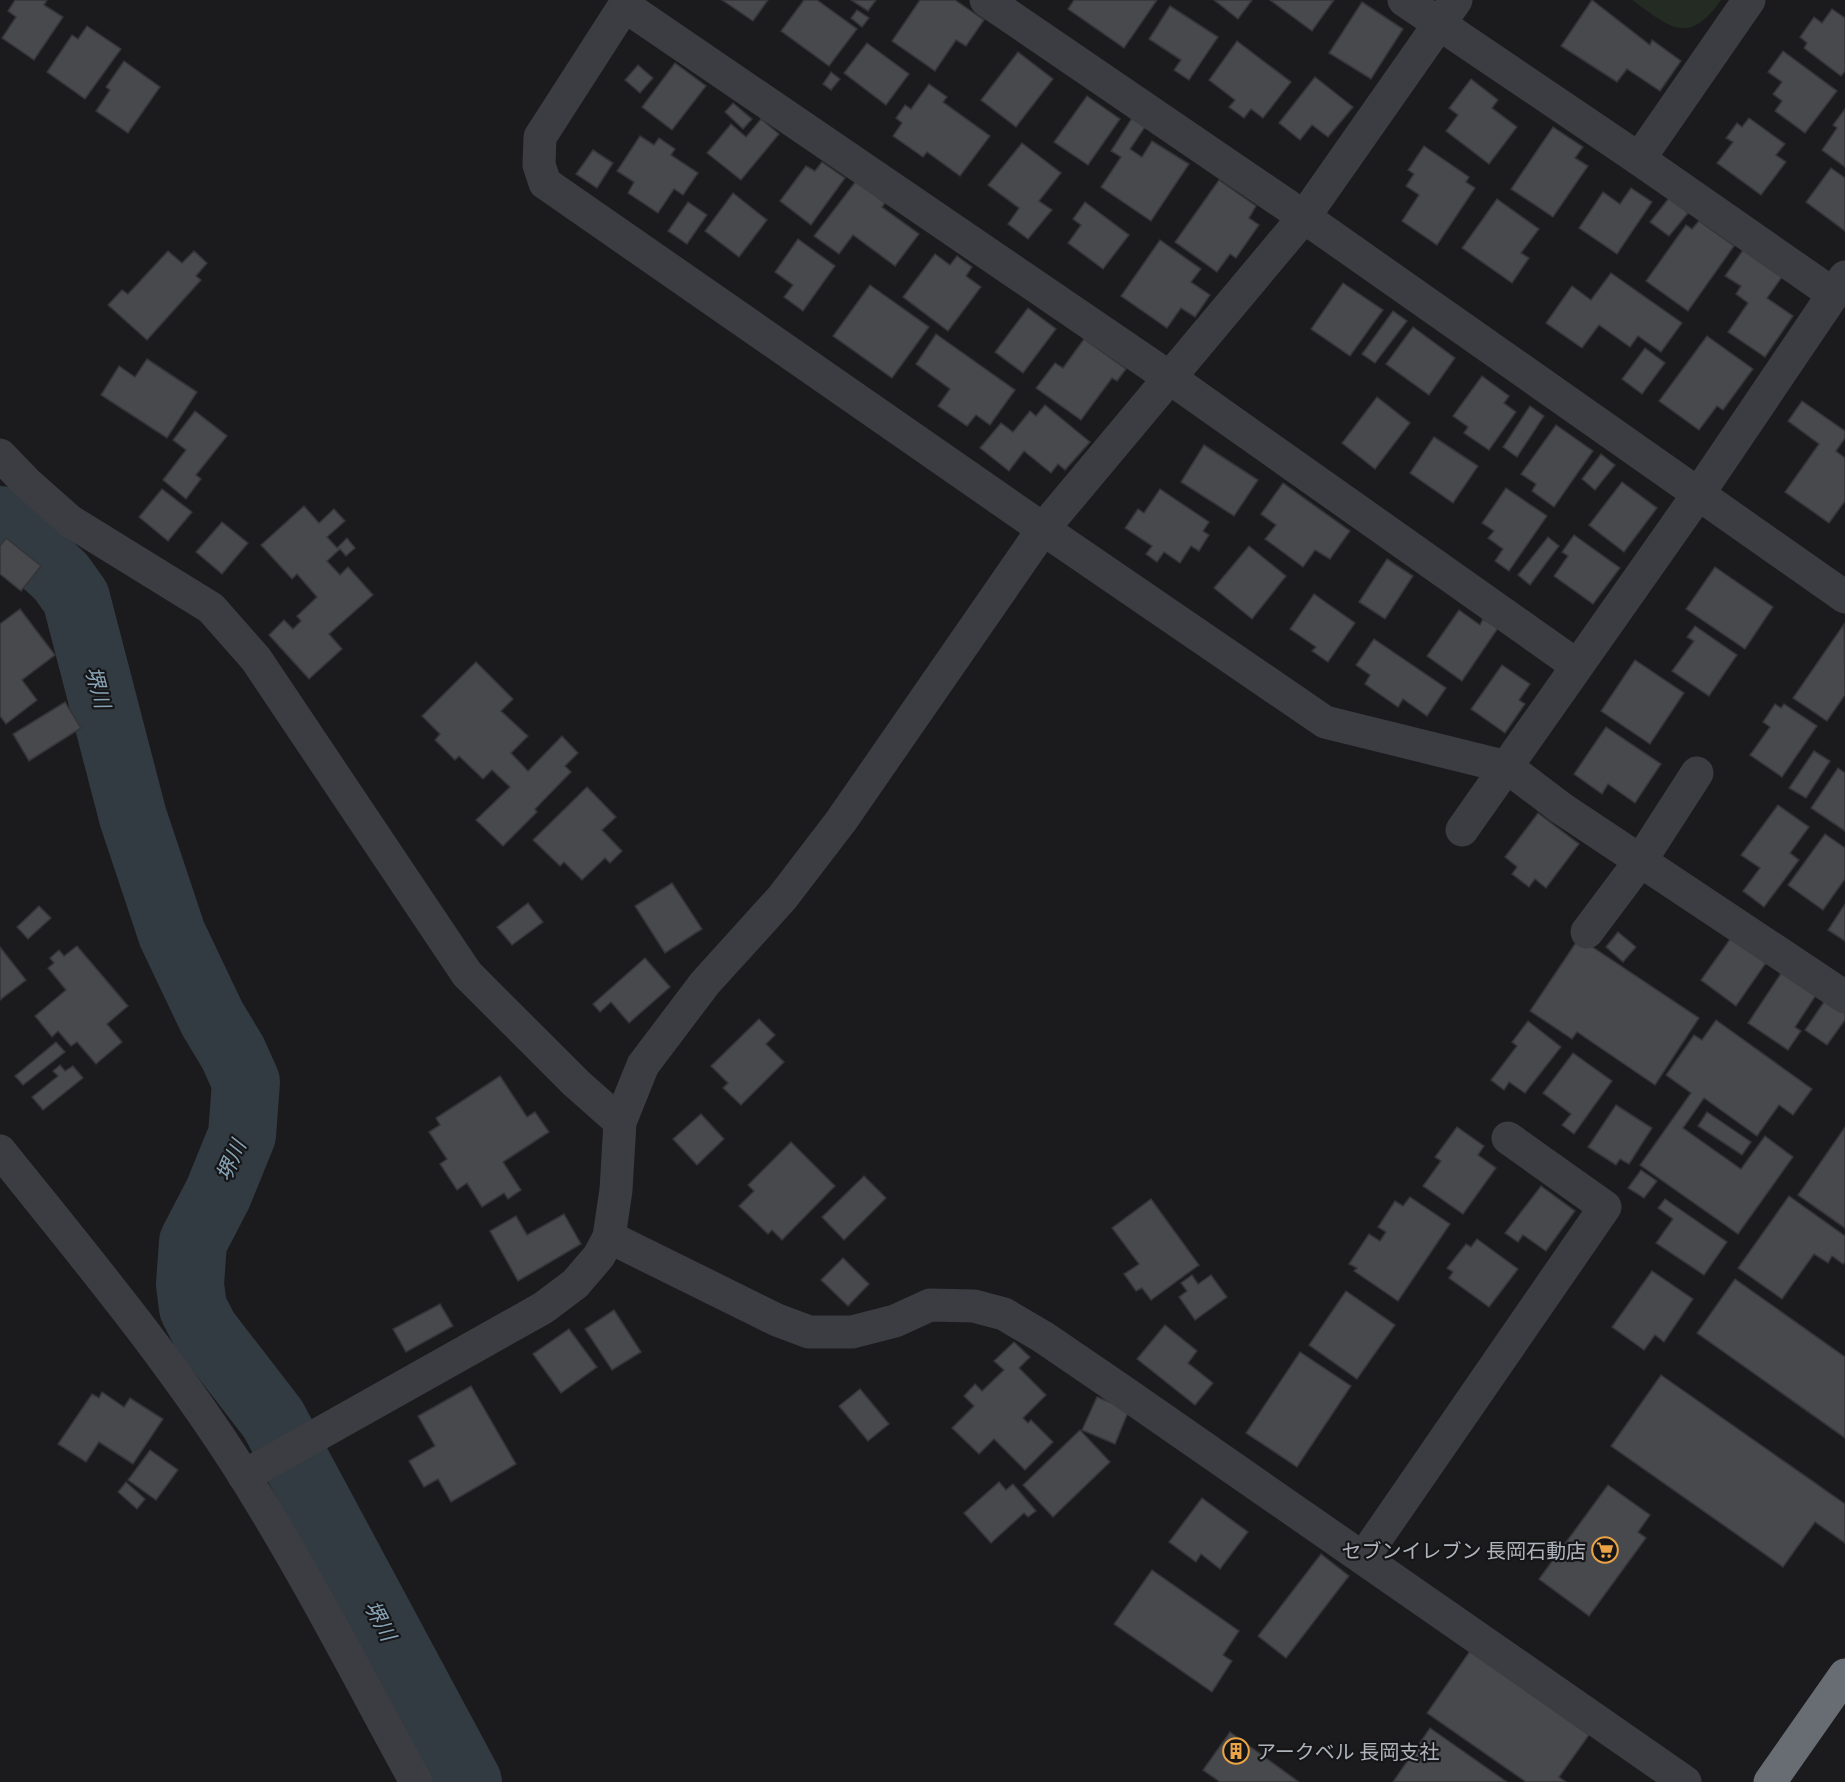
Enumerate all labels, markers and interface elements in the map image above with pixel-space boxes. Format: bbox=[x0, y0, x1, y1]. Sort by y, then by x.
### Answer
water label: 堺川 bbox=[81, 663, 117, 712]
water label: 堺川 bbox=[210, 1134, 251, 1184]
supermarket icon: セブンイレブン 長岡石動店 bbox=[1590, 1535, 1620, 1565]
place label: セブンイレブン 長岡石動店 bbox=[1342, 1538, 1586, 1562]
water label: 堺川 bbox=[360, 1596, 403, 1646]
building icon: アークベル 長岡支社 bbox=[1221, 1736, 1251, 1766]
place label: アークベル 長岡支社 bbox=[1256, 1739, 1439, 1763]

